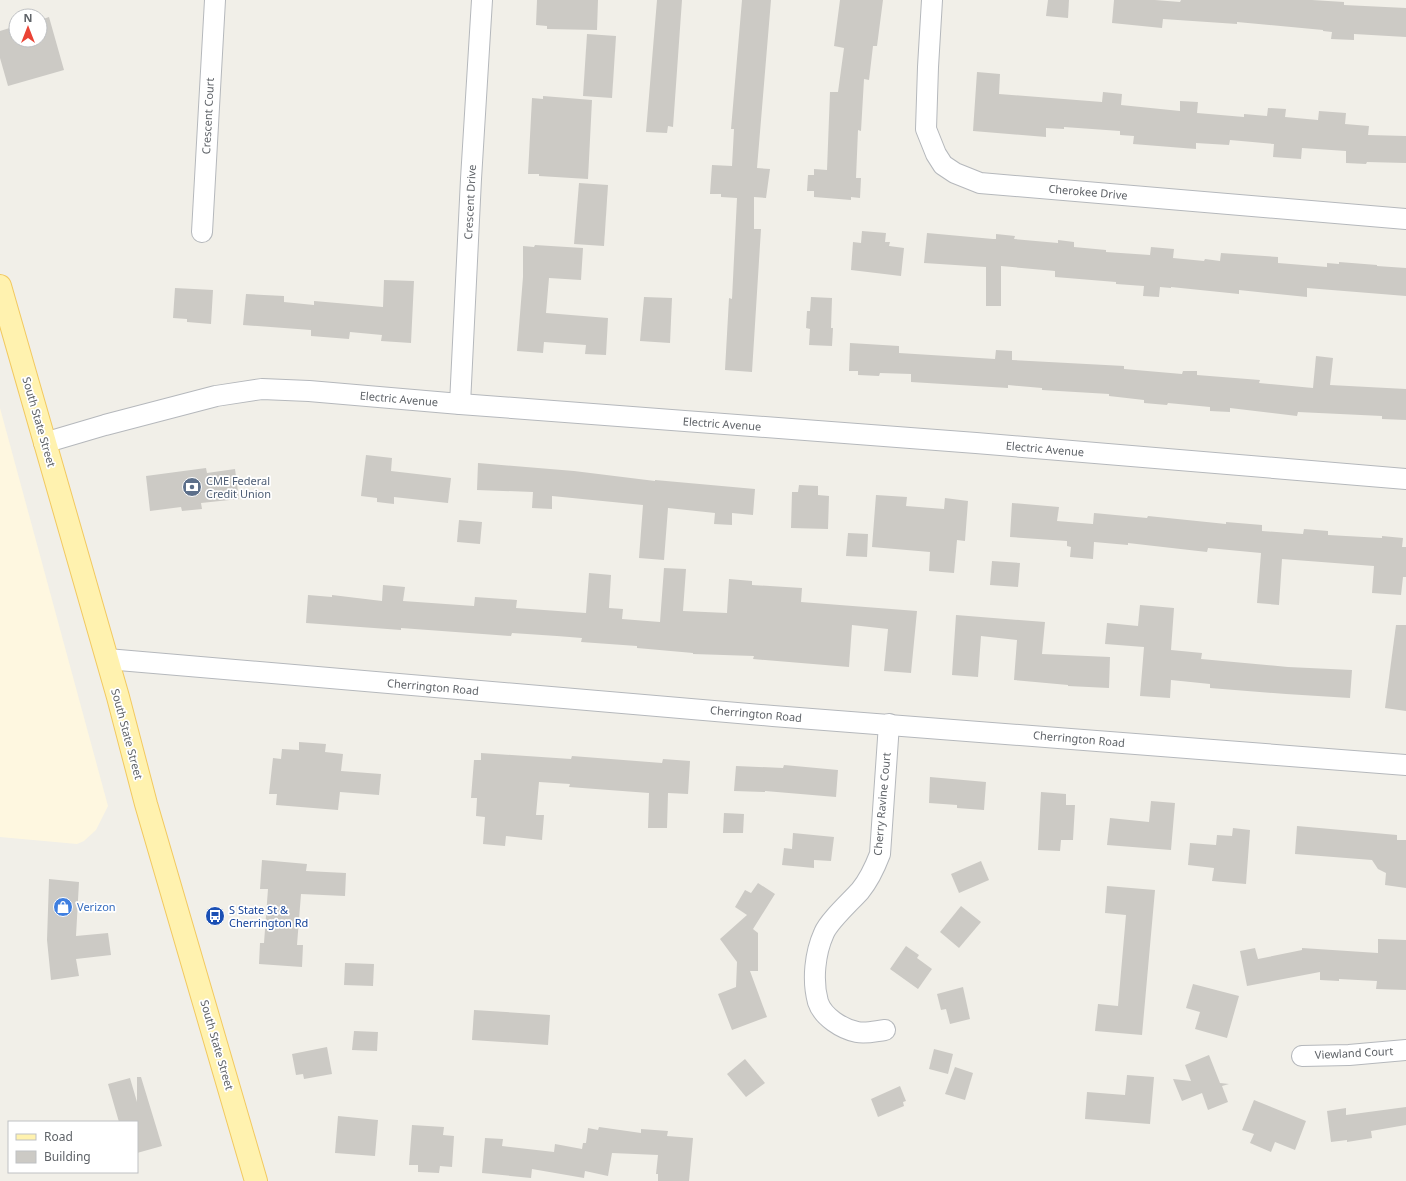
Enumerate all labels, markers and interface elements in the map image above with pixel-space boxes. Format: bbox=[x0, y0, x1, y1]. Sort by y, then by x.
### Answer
north arrow bbox=[8, 8, 48, 48]
text: N bbox=[24, 10, 32, 25]
street label: Crescent Court bbox=[198, 77, 217, 155]
street label: Crescent Drive bbox=[460, 164, 479, 240]
street label: Cherokee Drive bbox=[1048, 181, 1128, 202]
street label: South State Street bbox=[19, 375, 60, 469]
street label: Electric Avenue bbox=[359, 388, 439, 409]
street label: Electric Avenue bbox=[682, 413, 762, 434]
street label: Electric Avenue bbox=[1005, 438, 1085, 459]
place label: CME Federal Credit Union bbox=[206, 473, 271, 501]
bank icon: CME Federal Credit Union bbox=[181, 476, 203, 498]
street label: Cherrington Road bbox=[386, 675, 480, 698]
street label: South State Street bbox=[108, 687, 147, 781]
street label: Cherrington Road bbox=[709, 702, 803, 725]
street label: Cherrington Road bbox=[1032, 727, 1126, 750]
street label: Cherry Ravine Court bbox=[870, 752, 893, 856]
shop icon: Verizon bbox=[52, 896, 74, 918]
place label: Verizon bbox=[77, 899, 116, 914]
place label: S State St & Cherrington Rd bbox=[229, 902, 308, 930]
bus stop icon: S State St & Cherrington Rd bbox=[204, 905, 226, 927]
street label: South State Street bbox=[197, 998, 238, 1092]
street label: Viewland Court bbox=[1314, 1043, 1394, 1062]
legend bbox=[8, 1121, 138, 1173]
text: Road bbox=[44, 1128, 73, 1145]
text: Building bbox=[44, 1148, 91, 1165]

